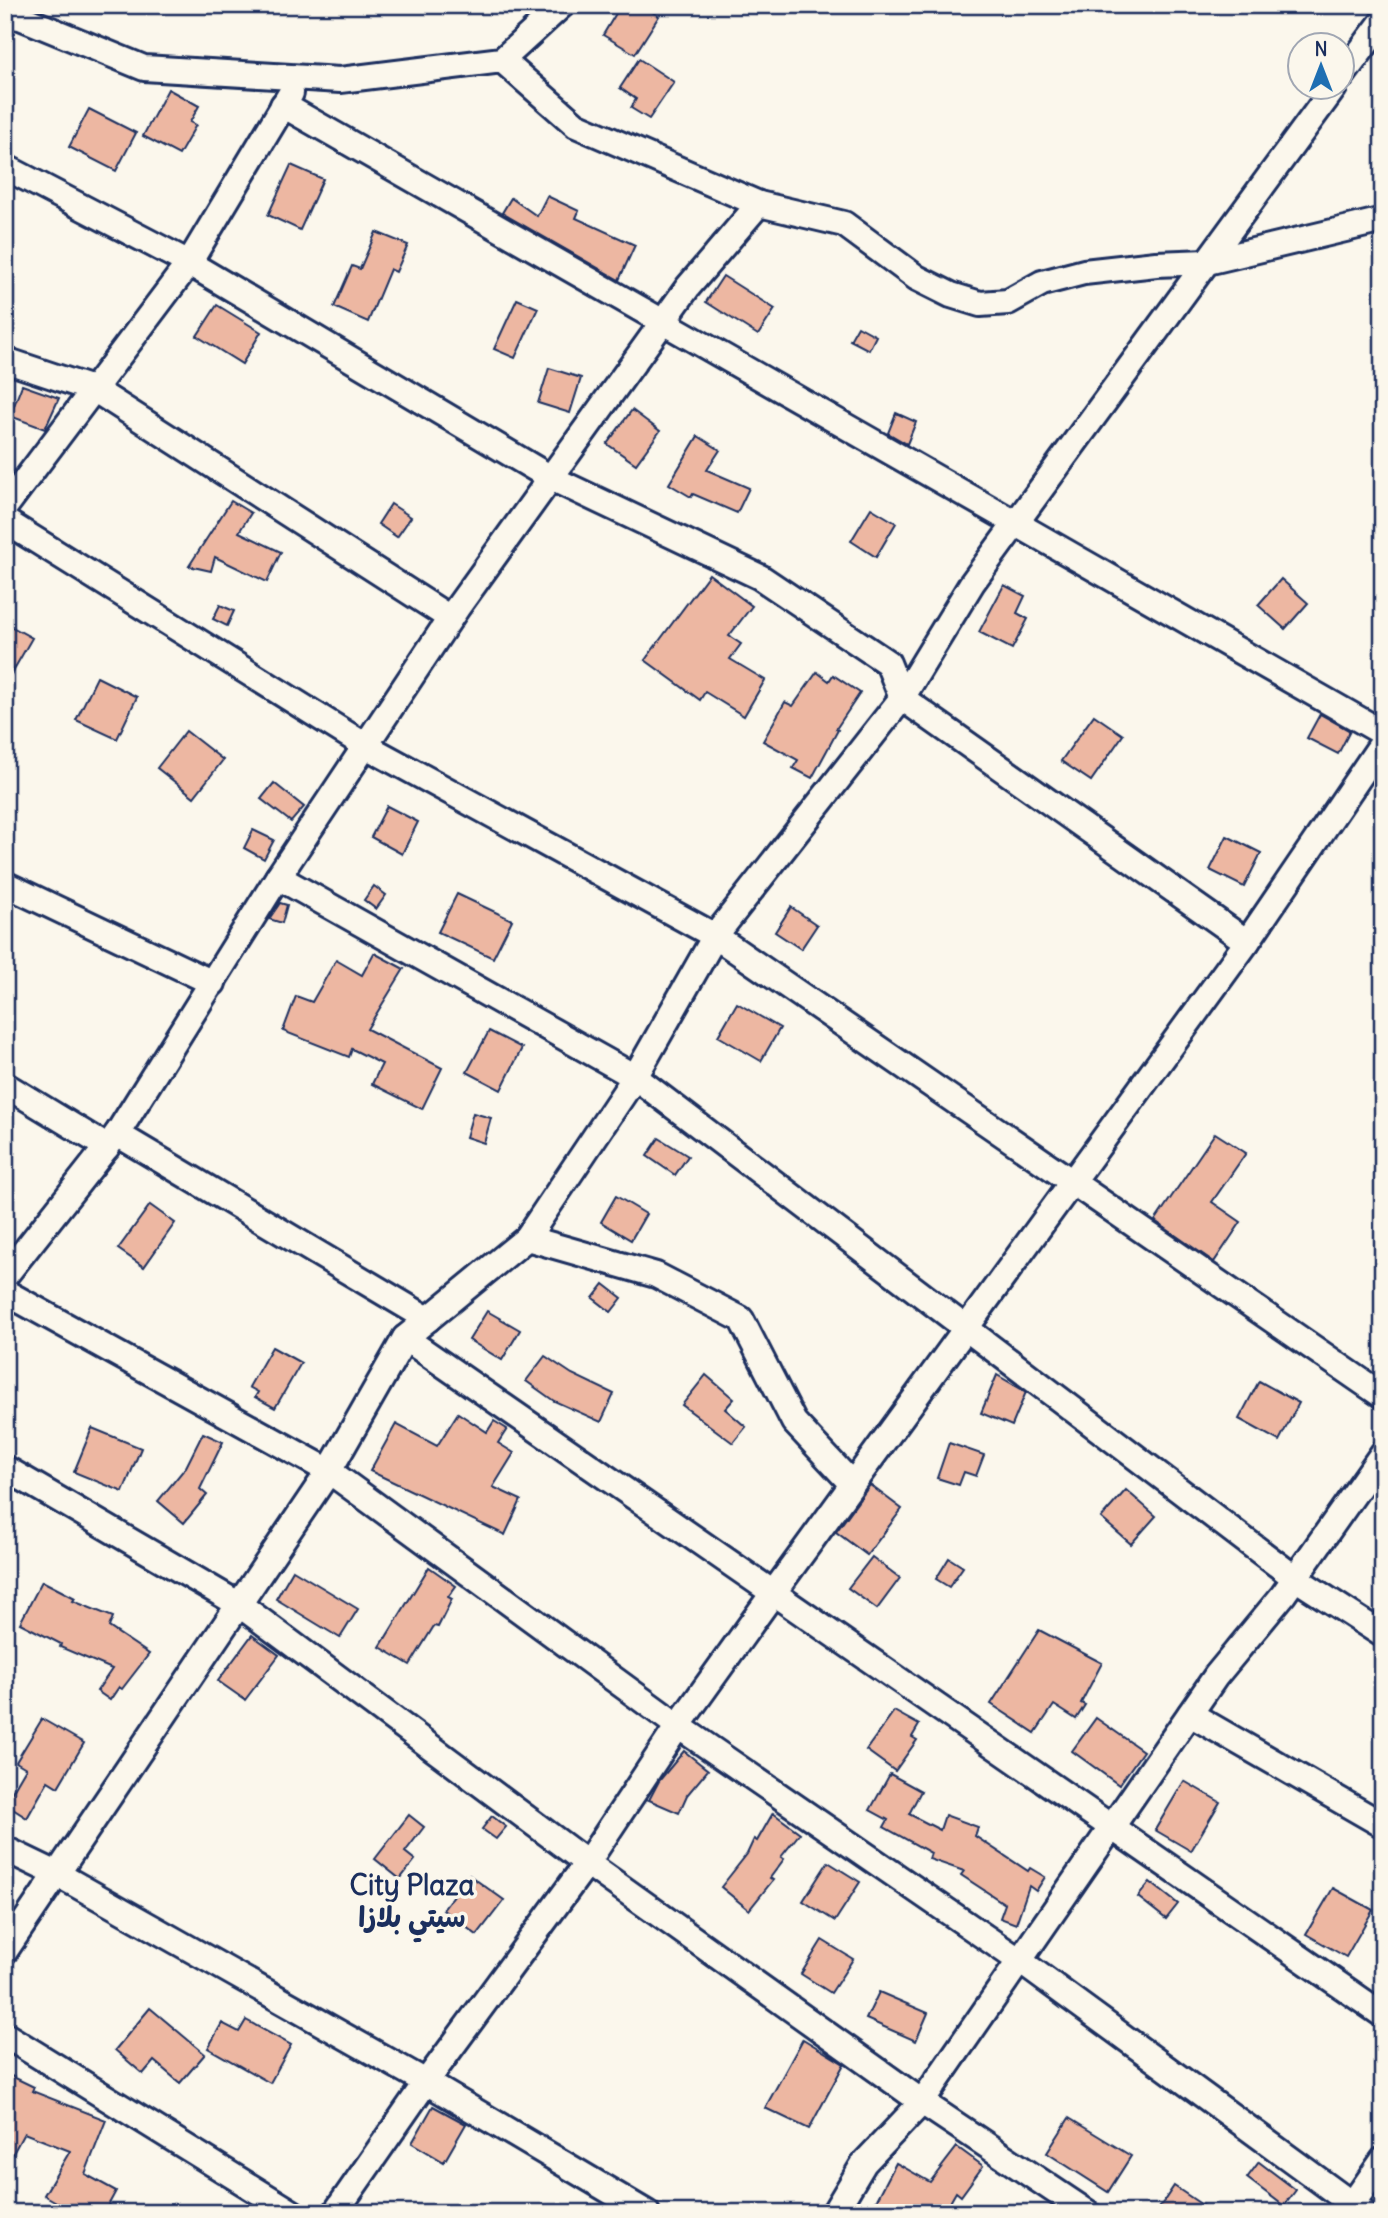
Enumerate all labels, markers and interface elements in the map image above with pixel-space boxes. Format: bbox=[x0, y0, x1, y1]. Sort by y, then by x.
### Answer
north arrow bbox=[1286, 32, 1356, 102]
text: N bbox=[1314, 37, 1328, 61]
district label: City Plaza سيتي بلازا bbox=[350, 1867, 474, 1943]

